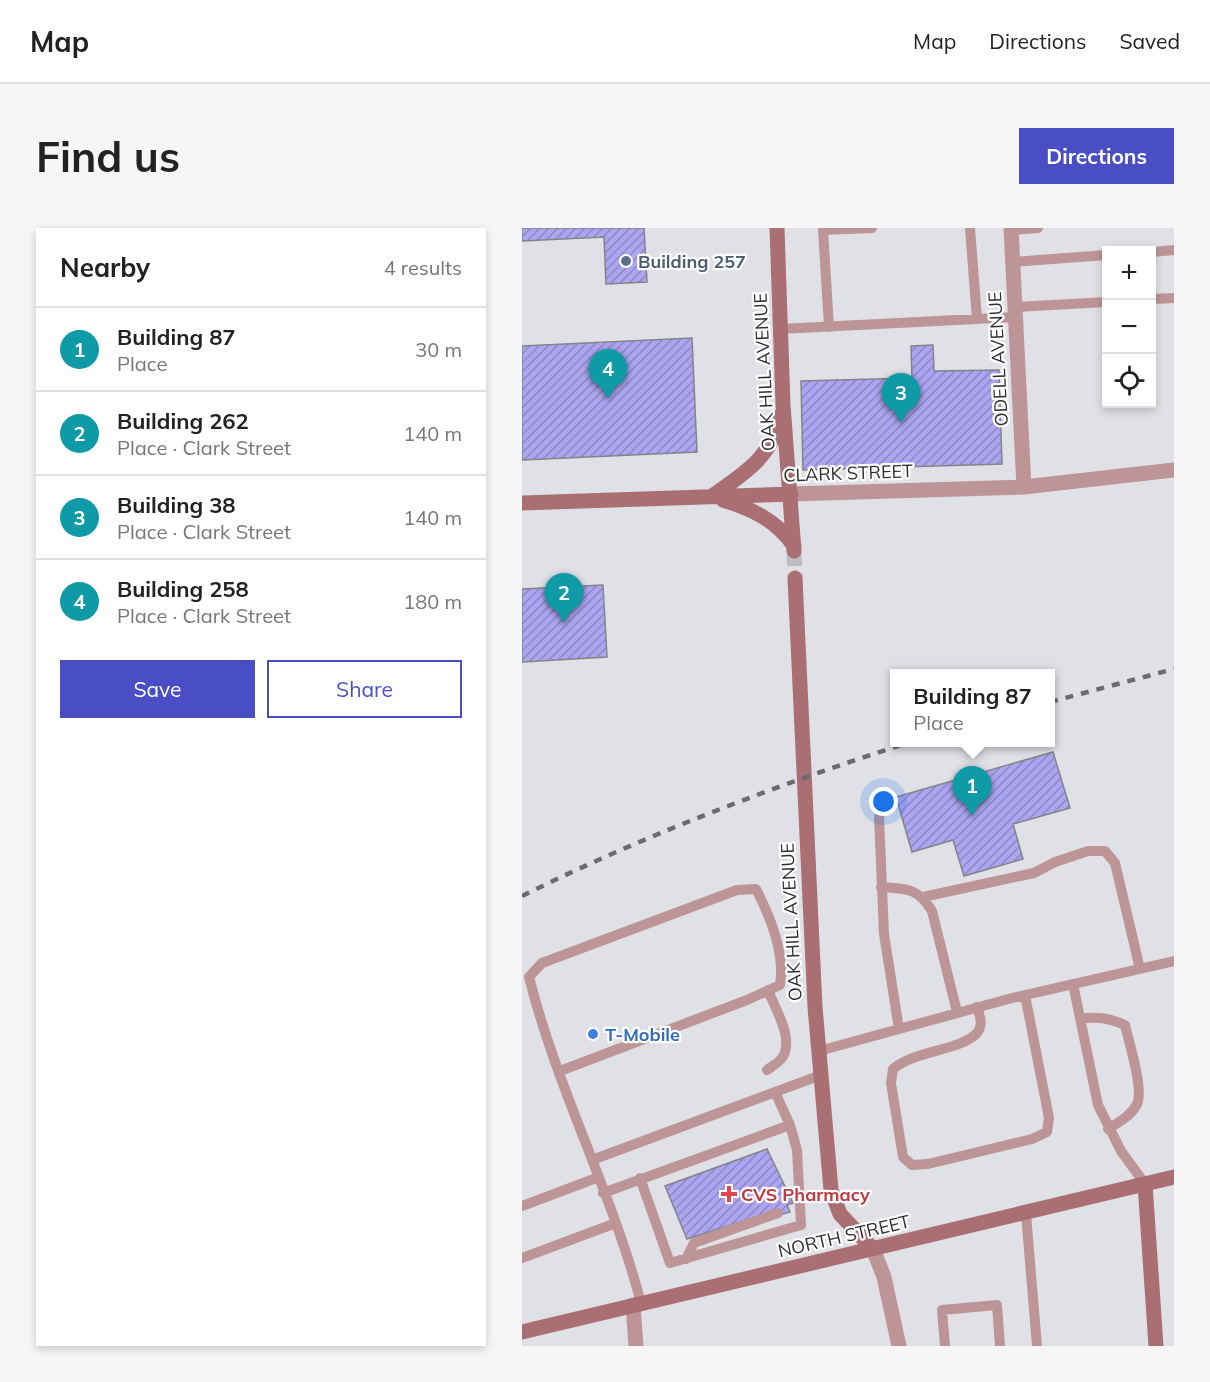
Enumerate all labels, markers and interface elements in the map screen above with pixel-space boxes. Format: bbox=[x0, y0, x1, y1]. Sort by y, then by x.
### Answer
text: Map bbox=[30, 24, 89, 59]
text: Map bbox=[913, 28, 956, 54]
text: Directions bbox=[989, 28, 1086, 54]
text: Saved bbox=[1119, 28, 1180, 54]
button: Directions bbox=[1019, 128, 1174, 184]
text: Find us bbox=[36, 130, 180, 183]
map controls bbox=[1102, 246, 1156, 408]
button: + bbox=[1102, 246, 1156, 300]
place label: Building 257 bbox=[638, 250, 746, 273]
text: Nearby bbox=[60, 251, 150, 284]
marker: Building 257 bbox=[619, 254, 633, 268]
text: 4 results bbox=[384, 255, 462, 280]
street label: ODELL AVENUE bbox=[983, 291, 1013, 427]
street label: OAK HILL AVENUE bbox=[748, 292, 780, 452]
button: − bbox=[1102, 300, 1156, 354]
text: Building 87 bbox=[117, 323, 236, 351]
text: 1 bbox=[74, 337, 86, 362]
text: 30 m bbox=[415, 337, 462, 362]
pin: 4 bbox=[588, 350, 628, 399]
text: Place bbox=[117, 351, 167, 376]
button: locate bbox=[1102, 354, 1156, 408]
pin: 3 bbox=[882, 374, 920, 423]
text: Building 262 bbox=[117, 407, 249, 435]
text: 2 bbox=[74, 421, 86, 446]
text: 140 m bbox=[403, 421, 462, 446]
text: Place · Clark Street bbox=[117, 435, 291, 460]
street label: CLARK STREET bbox=[783, 459, 913, 487]
text: Building 38 bbox=[117, 491, 236, 519]
text: 3 bbox=[74, 505, 86, 530]
text: 140 m bbox=[403, 505, 462, 530]
text: Place · Clark Street bbox=[117, 519, 291, 544]
pin: 2 bbox=[544, 574, 584, 623]
text: Building 258 bbox=[117, 575, 249, 603]
text: 4 bbox=[74, 589, 86, 614]
text: 180 m bbox=[403, 589, 462, 614]
text: Place · Clark Street bbox=[117, 603, 291, 628]
button: Save bbox=[60, 660, 255, 718]
button: Share bbox=[267, 660, 462, 718]
popup bbox=[890, 669, 1055, 747]
text: Building 87 bbox=[913, 682, 1032, 710]
text: Place bbox=[913, 710, 964, 735]
pin: 1 bbox=[952, 766, 992, 816]
your location bbox=[869, 787, 898, 816]
street label: OAK HILL AVENUE bbox=[775, 842, 807, 1002]
place label: T-Mobile bbox=[605, 1023, 680, 1046]
marker: T-Mobile bbox=[586, 1027, 600, 1041]
place label: CVS Pharmacy bbox=[741, 1183, 870, 1206]
marker: CVS Pharmacy bbox=[722, 1187, 736, 1201]
street label: NORTH STREET bbox=[776, 1210, 912, 1262]

